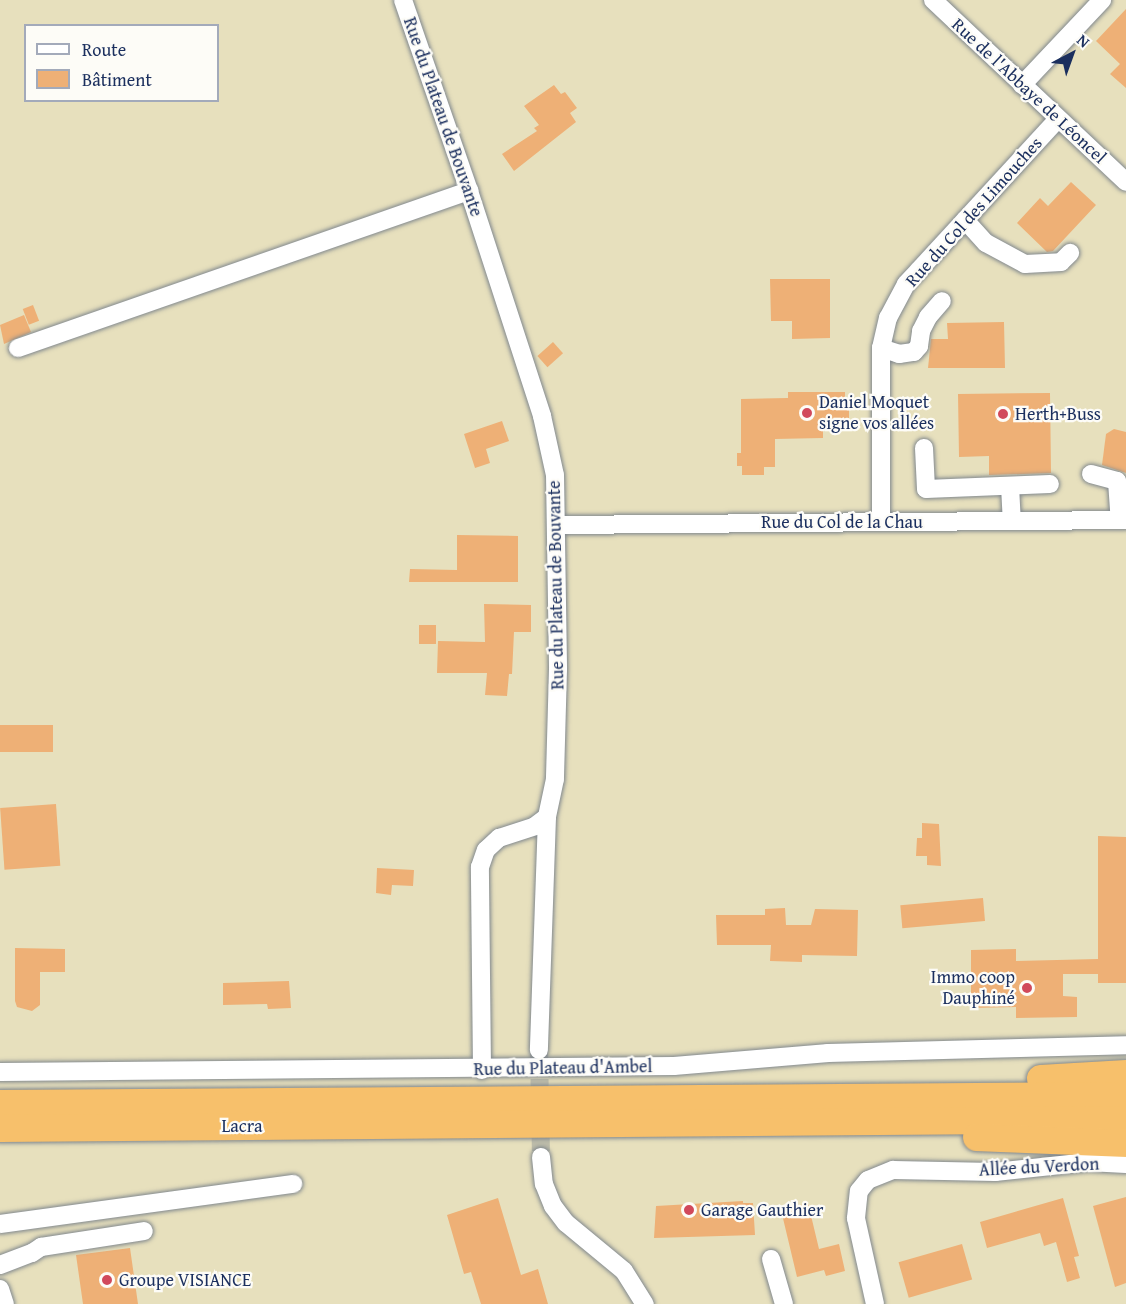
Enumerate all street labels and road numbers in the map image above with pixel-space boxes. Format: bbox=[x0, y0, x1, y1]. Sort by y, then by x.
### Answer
street label: Rue de l'Abbaye de Léoncel bbox=[947, 14, 1111, 168]
street label: Rue du Plateau de Bouvante bbox=[399, 15, 487, 219]
street label: Rue du Col des Limouches bbox=[901, 133, 1047, 291]
street label: Rue du Plateau de Bouvante bbox=[543, 480, 569, 690]
street label: Rue du Col de la Chau bbox=[761, 511, 923, 533]
street label: Rue du Plateau d'Ambel bbox=[473, 1056, 653, 1080]
street label: Lacra bbox=[221, 1115, 263, 1137]
street label: Allée du Verdon bbox=[978, 1153, 1100, 1181]

